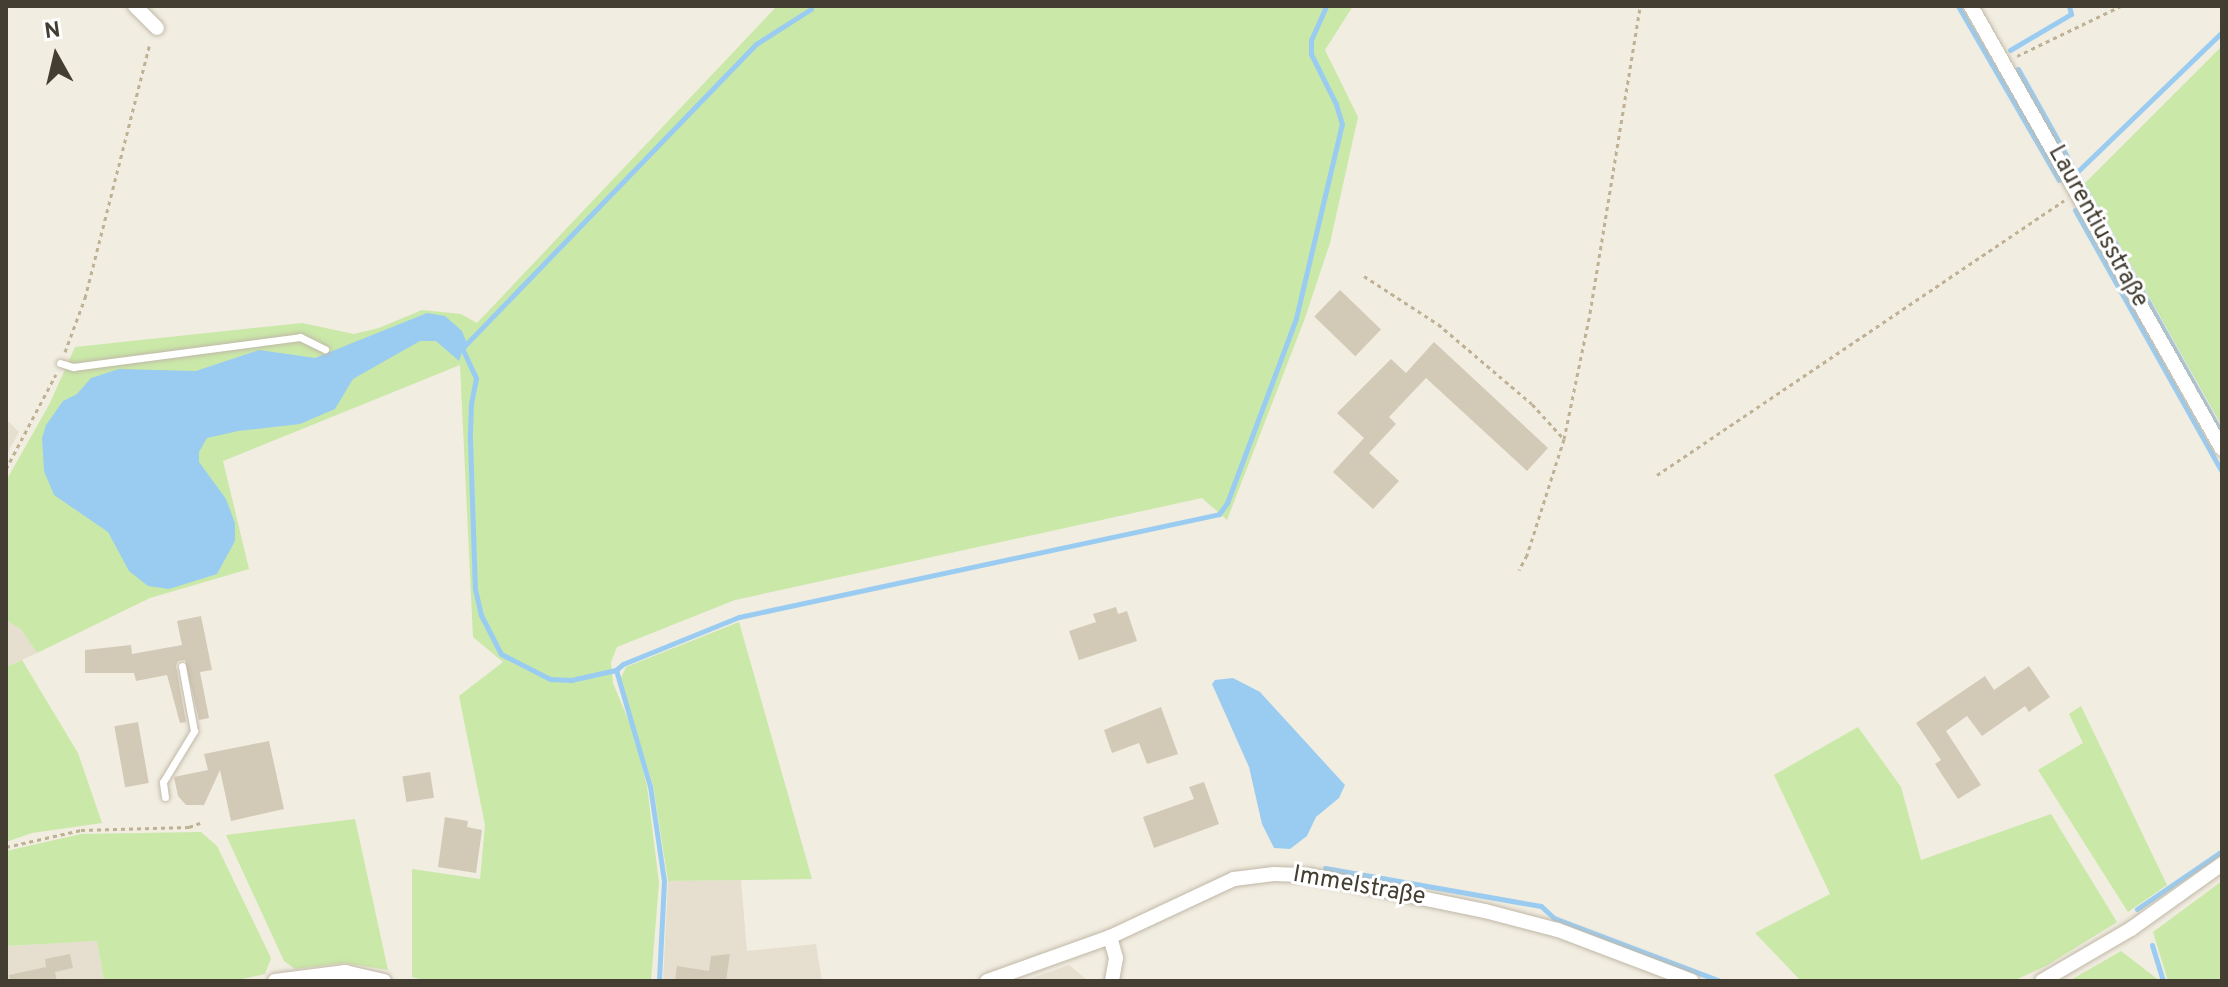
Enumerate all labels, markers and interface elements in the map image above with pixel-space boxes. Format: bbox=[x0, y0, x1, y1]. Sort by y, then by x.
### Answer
north arrow bbox=[16, 16, 96, 96]
text: N bbox=[43, 17, 62, 46]
street label: Laurentiusstraße bbox=[2041, 141, 2153, 313]
street label: Immelstraße bbox=[1290, 861, 1428, 913]

